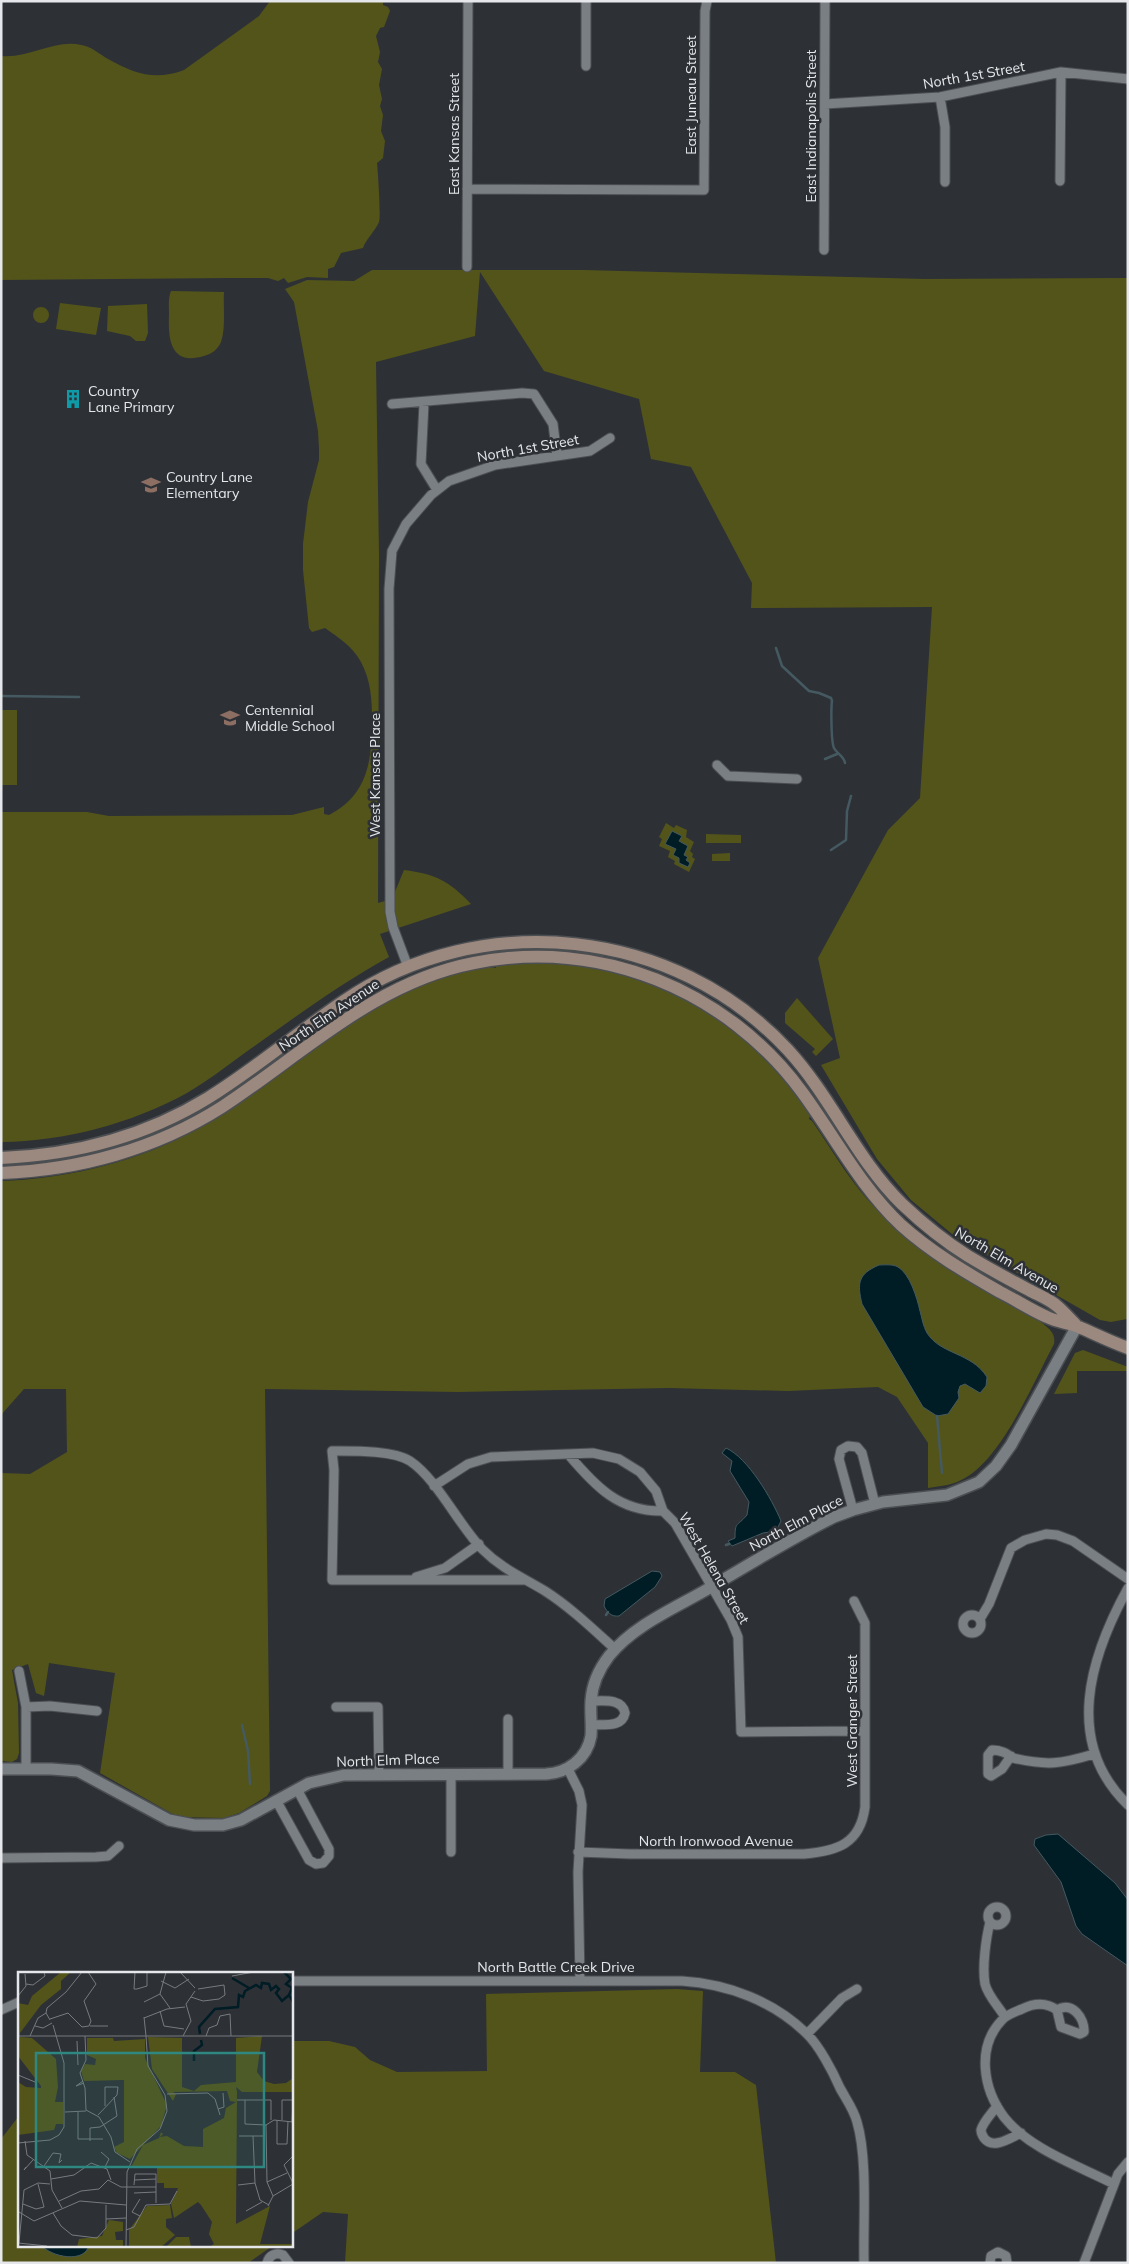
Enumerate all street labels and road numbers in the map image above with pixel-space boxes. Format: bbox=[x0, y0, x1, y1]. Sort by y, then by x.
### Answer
street label: East Juneau Street bbox=[682, 35, 700, 155]
street label: East Indianapolis Street bbox=[802, 49, 820, 202]
street label: North 1st Street bbox=[922, 57, 1026, 93]
street label: East Kansas Street bbox=[445, 73, 463, 195]
street label: North 1st Street bbox=[476, 430, 580, 466]
street label: West Kansas Place bbox=[366, 713, 384, 837]
street label: North Elm Avenue bbox=[275, 975, 383, 1055]
street label: North Elm Avenue bbox=[952, 1223, 1062, 1297]
street label: North Elm Place bbox=[746, 1491, 846, 1555]
street label: West Helena Street bbox=[675, 1509, 753, 1627]
street label: West Granger Street bbox=[843, 1654, 861, 1788]
street label: North Elm Place bbox=[336, 1749, 440, 1771]
street label: North Ironwood Avenue bbox=[639, 1832, 793, 1850]
street label: North Battle Creek Drive bbox=[477, 1958, 635, 1976]

